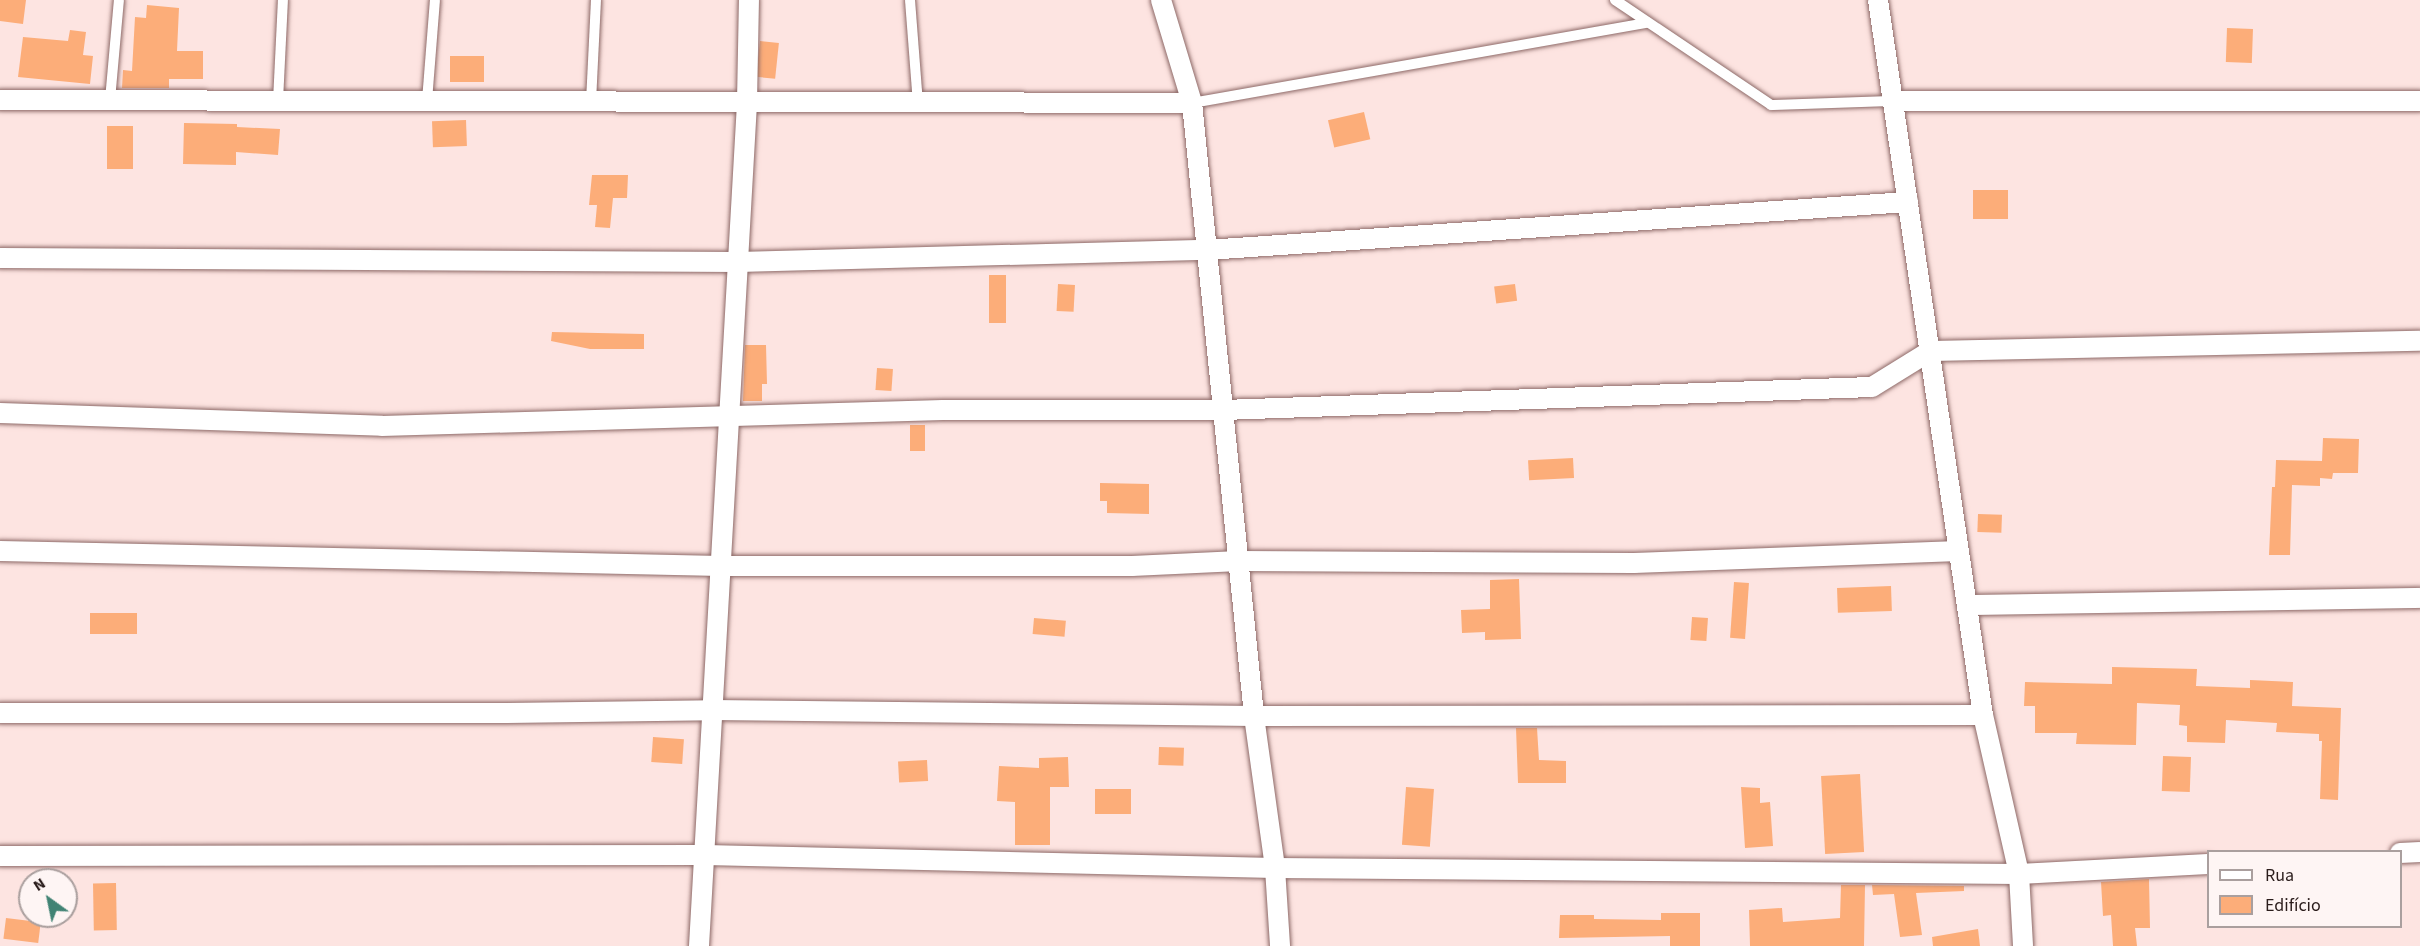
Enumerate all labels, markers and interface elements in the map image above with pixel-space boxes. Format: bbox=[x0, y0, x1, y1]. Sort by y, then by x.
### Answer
legend bbox=[2207, 850, 2402, 928]
text: Rua bbox=[2265, 863, 2294, 888]
north arrow bbox=[18, 868, 78, 928]
text: N bbox=[29, 872, 50, 897]
text: Edifício bbox=[2265, 893, 2321, 918]

